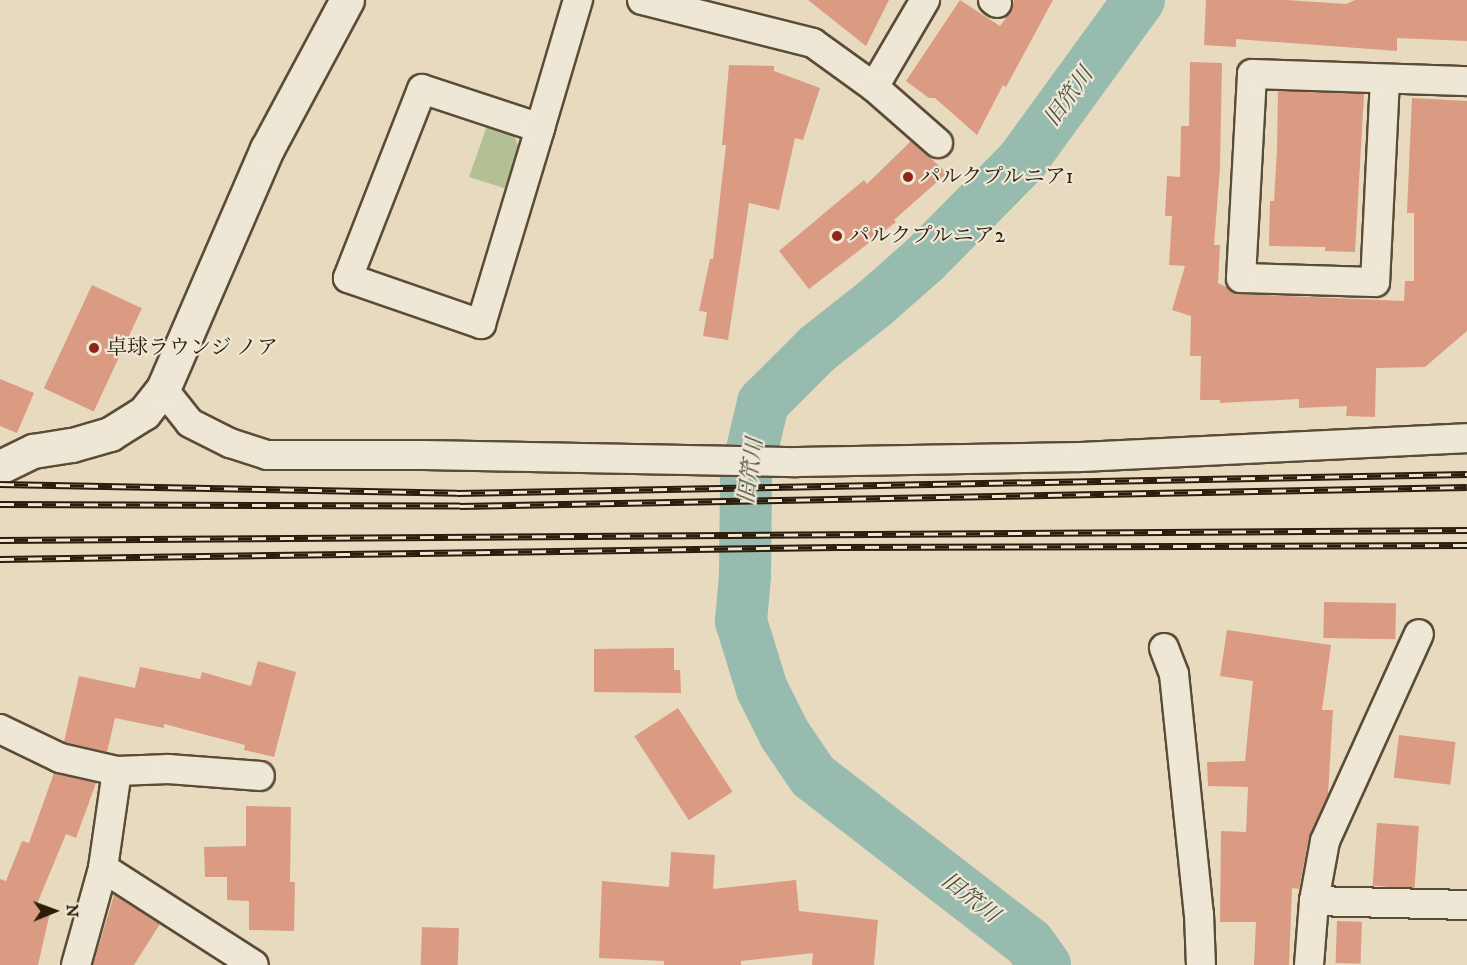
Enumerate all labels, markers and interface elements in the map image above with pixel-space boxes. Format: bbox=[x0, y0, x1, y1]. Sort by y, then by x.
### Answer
water label: 旧笊川 bbox=[1039, 63, 1099, 131]
place label: パルクプルニア1 bbox=[920, 164, 1075, 190]
marker: パルクプルニア1 bbox=[901, 170, 915, 184]
place label: パルクプルニア2 bbox=[849, 223, 1006, 249]
marker: パルクプルニア2 bbox=[830, 229, 844, 243]
place label: 卓球ラウンジ ノア bbox=[106, 335, 279, 361]
marker: 卓球ラウンジ ノア bbox=[87, 341, 101, 355]
water label: 旧笊川 bbox=[733, 436, 769, 506]
water label: 旧笊川 bbox=[936, 867, 1004, 929]
north arrow bbox=[24, 881, 84, 941]
text: N bbox=[62, 904, 82, 917]

